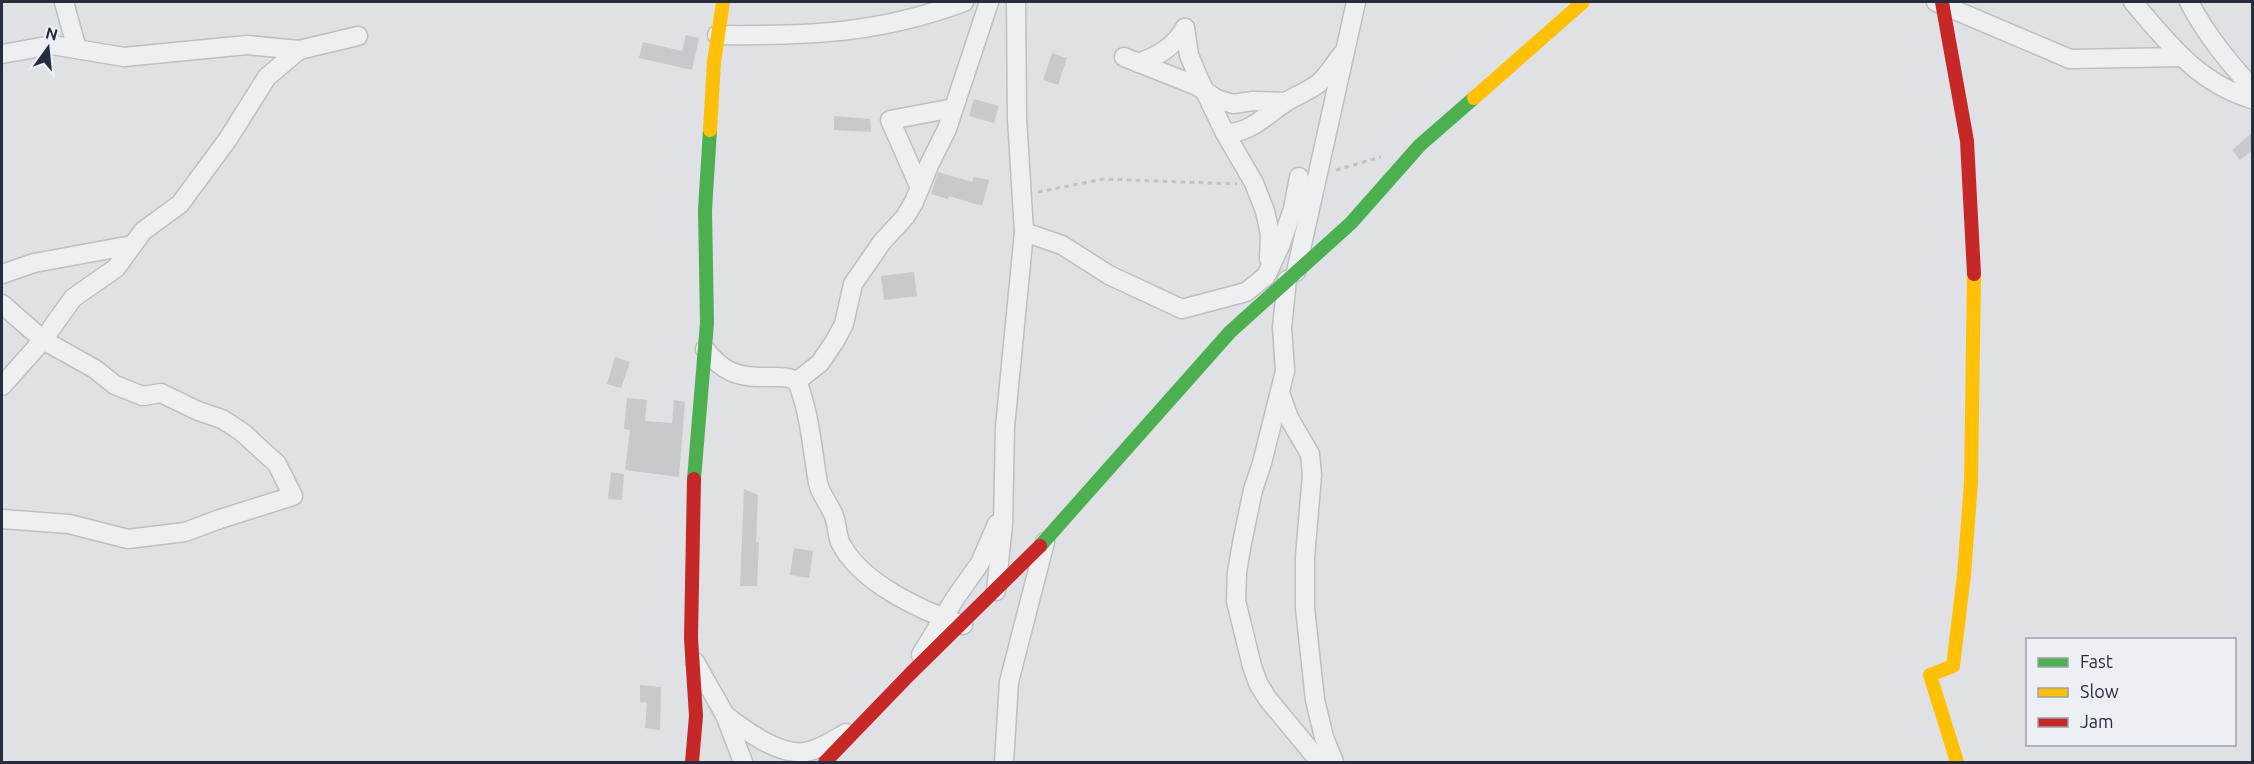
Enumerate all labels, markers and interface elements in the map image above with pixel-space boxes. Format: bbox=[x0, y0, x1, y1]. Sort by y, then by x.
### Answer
north arrow bbox=[18, 18, 78, 78]
text: N bbox=[44, 23, 60, 44]
legend bbox=[2026, 638, 2236, 746]
text: Fast bbox=[2080, 651, 2113, 671]
text: Slow bbox=[2080, 681, 2119, 701]
text: Jam bbox=[2080, 711, 2114, 731]

